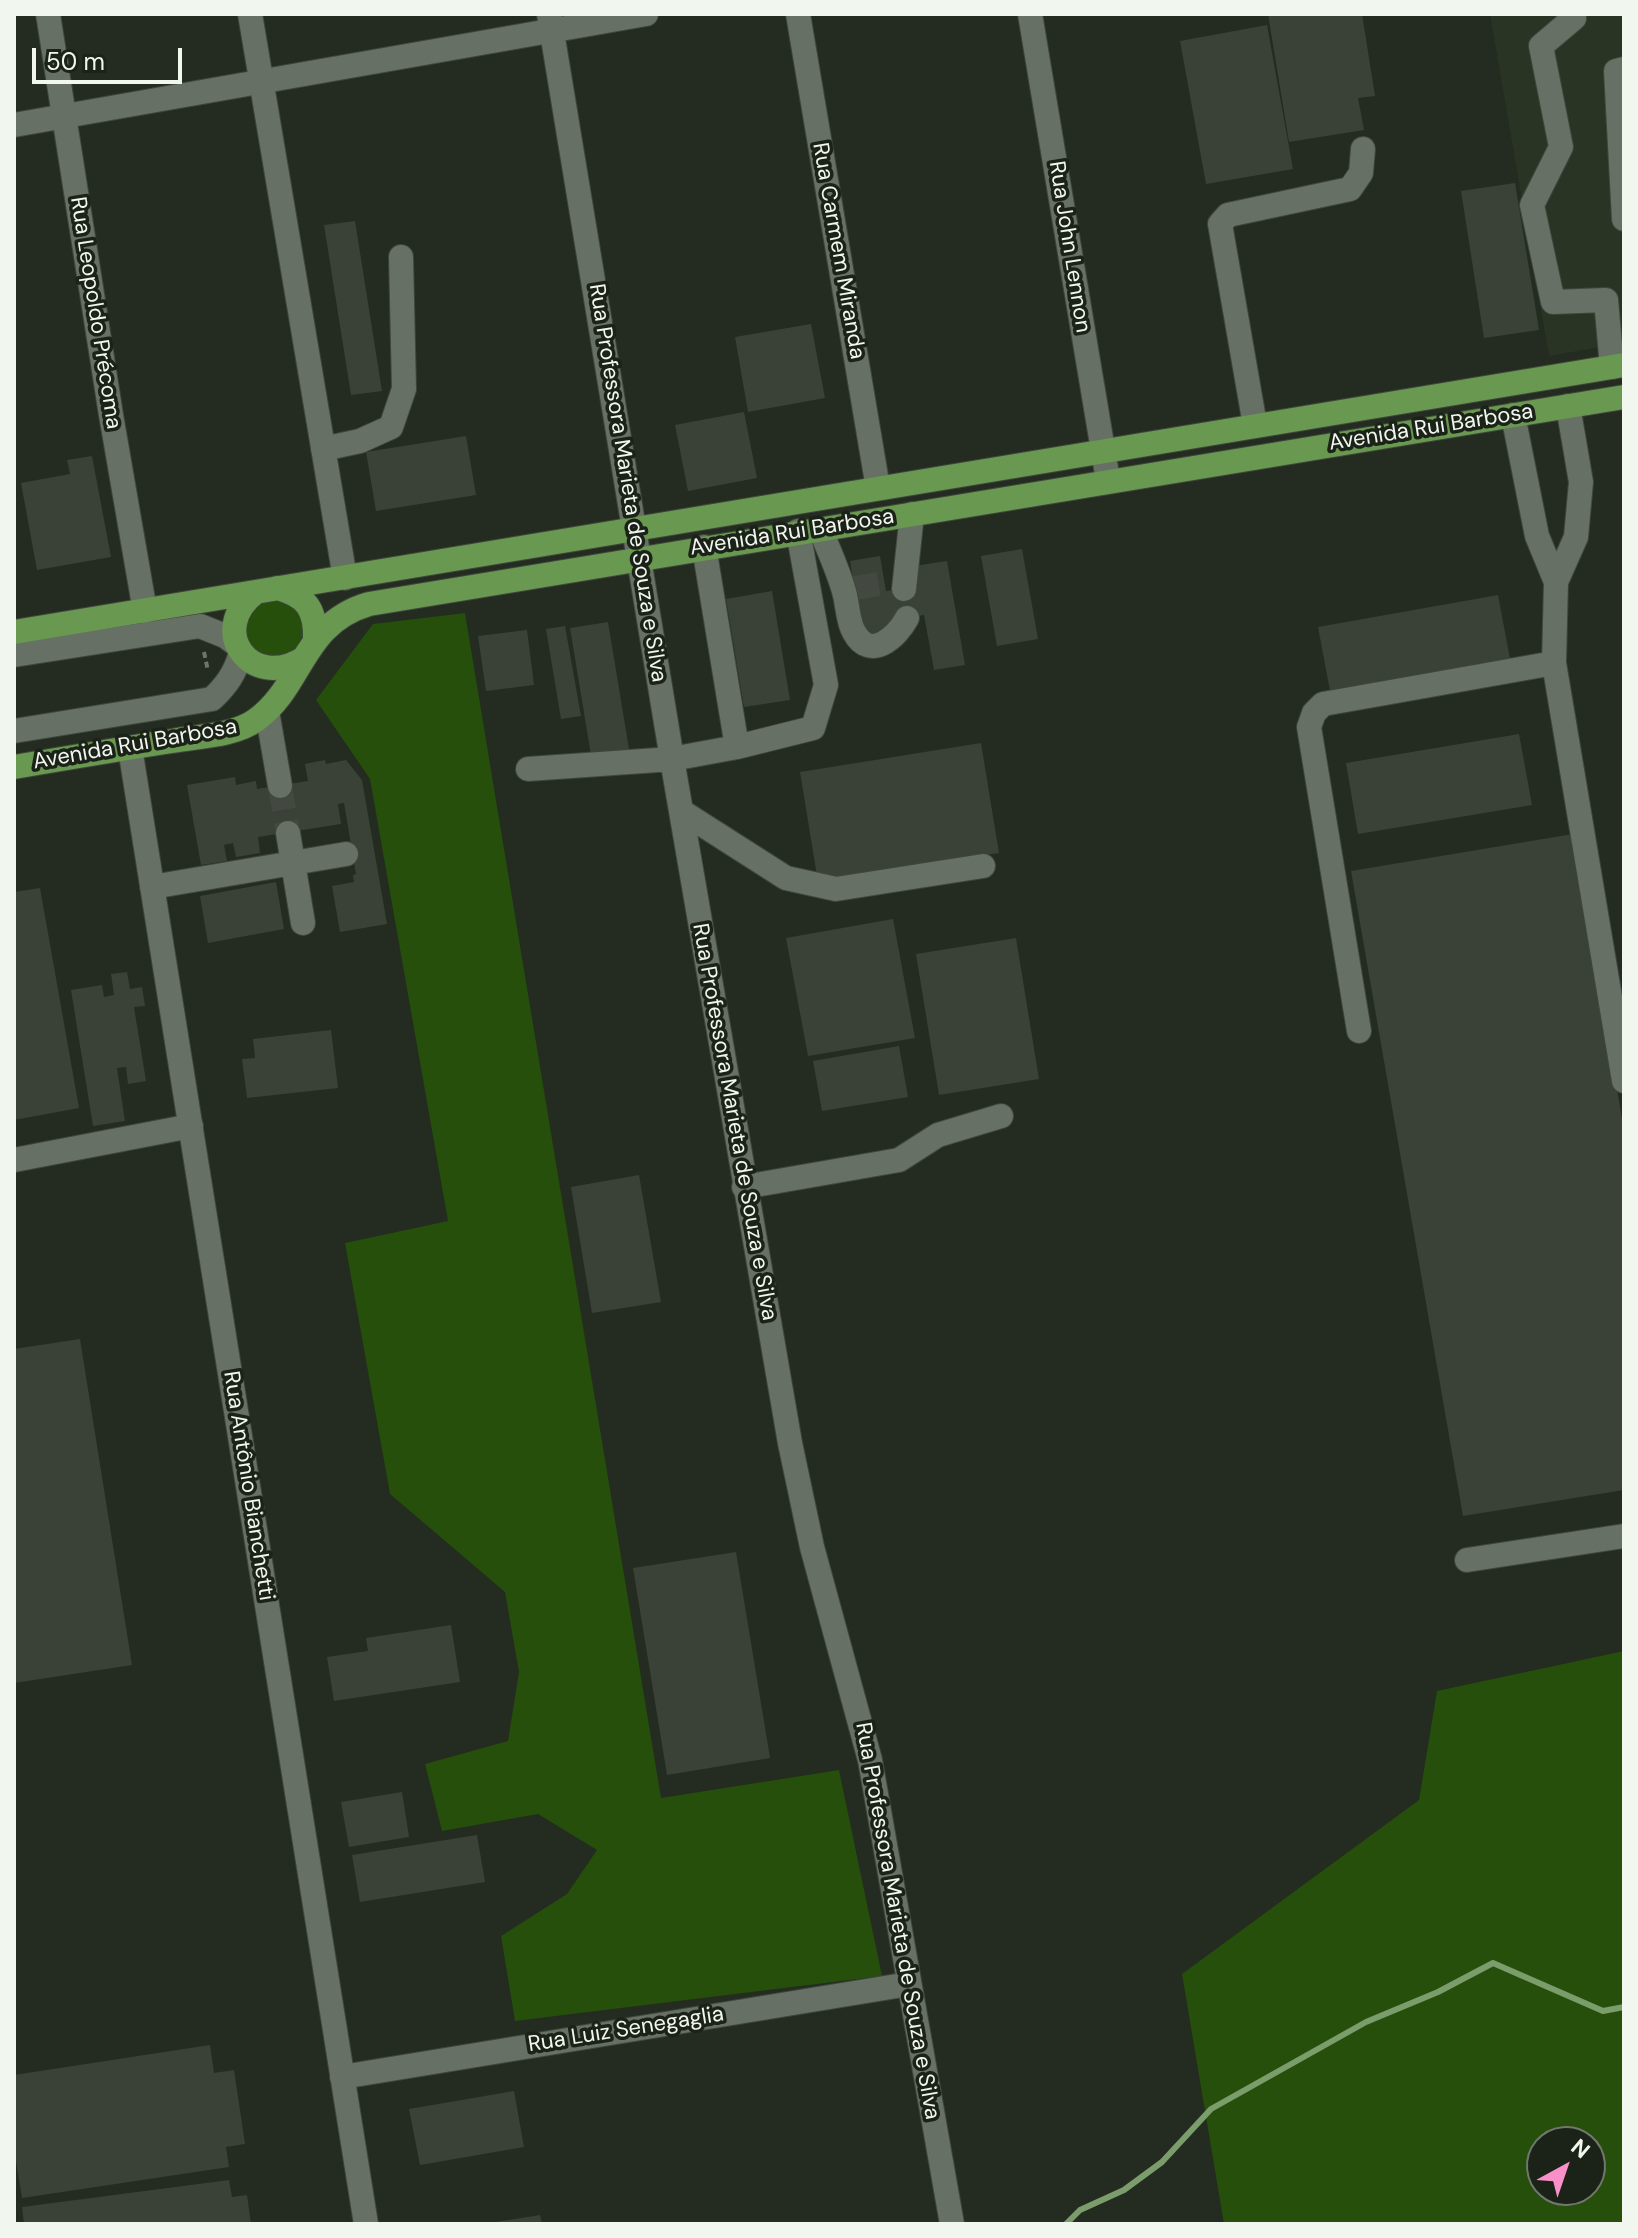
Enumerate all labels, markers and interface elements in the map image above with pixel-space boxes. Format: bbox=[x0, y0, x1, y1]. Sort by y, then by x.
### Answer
scale bar bbox=[36, 32, 186, 82]
text: 50 m bbox=[46, 46, 105, 77]
street label: Rua Carmem Miranda bbox=[806, 141, 870, 361]
street label: Rua John Lennon bbox=[1042, 159, 1096, 335]
street label: Rua Leopoldo Précoma bbox=[64, 195, 126, 431]
street label: Rua Professora Marieta de Souza e Silva bbox=[582, 282, 672, 684]
street label: Avenida Rui Barbosa bbox=[1327, 399, 1535, 457]
street label: Avenida Rui Barbosa bbox=[688, 504, 896, 562]
street label: Avenida Rui Barbosa bbox=[31, 714, 239, 776]
street label: Rua Professora Marieta de Souza e Silva bbox=[686, 921, 782, 1323]
street label: Rua Antônio Bianchetti bbox=[217, 1369, 279, 1603]
street label: Rua Professora Marieta de Souza e Silva bbox=[849, 1720, 945, 2122]
street label: Rua Luiz Senegaglia bbox=[526, 2001, 726, 2059]
north arrow bbox=[1526, 2126, 1606, 2206]
text: N bbox=[1565, 2132, 1596, 2165]

